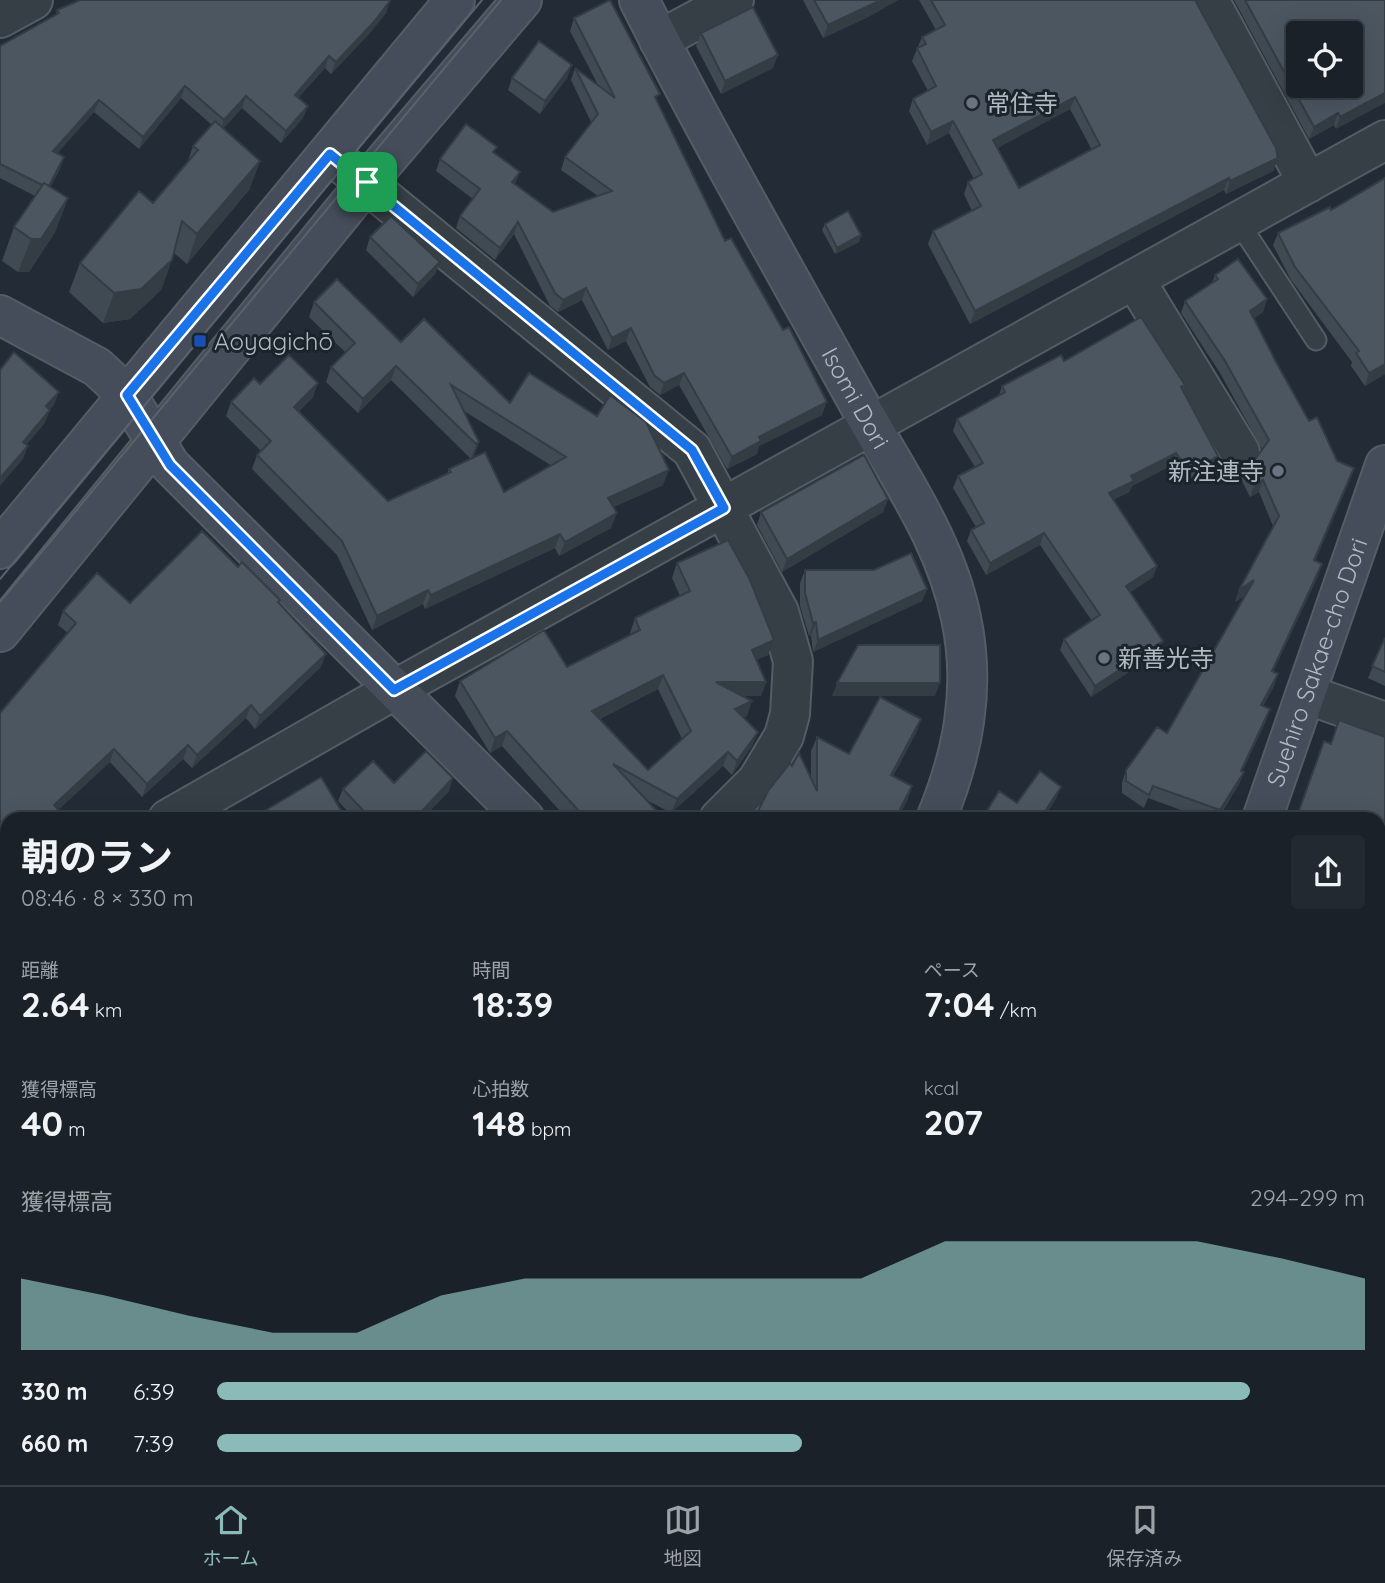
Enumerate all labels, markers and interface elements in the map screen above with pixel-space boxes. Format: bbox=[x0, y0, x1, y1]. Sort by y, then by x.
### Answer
map controls bbox=[1286, 21, 1363, 98]
button: locate bbox=[1286, 21, 1363, 98]
place label: 常住寺 bbox=[986, 88, 1058, 118]
marker: 常住寺 bbox=[964, 95, 980, 111]
pin bbox=[337, 152, 397, 212]
icon: arrive bbox=[348, 163, 386, 201]
place label: Aoyagichō bbox=[214, 326, 333, 356]
marker: Aoyagichō bbox=[192, 333, 208, 349]
street label: Isomi Dori bbox=[815, 342, 896, 454]
place label: 新注連寺 bbox=[1168, 456, 1264, 486]
marker: 新注連寺 bbox=[1270, 463, 1286, 479]
street label: Suehiro Sakae-cho Dori bbox=[1259, 534, 1373, 790]
place label: 新善光寺 bbox=[1118, 643, 1214, 673]
marker: 新善光寺 bbox=[1096, 650, 1112, 666]
text: 朝のラン bbox=[21, 833, 173, 881]
button: share bbox=[1291, 835, 1365, 909]
text: 08:46 · 8 × 330 m bbox=[21, 883, 194, 912]
text: 距離 bbox=[21, 958, 59, 982]
text: 時間 bbox=[472, 958, 510, 982]
text: ペース bbox=[924, 958, 980, 982]
text: 2.64 bbox=[21, 982, 90, 1026]
text: 18:39 bbox=[472, 982, 553, 1026]
text: 7:04 bbox=[924, 982, 995, 1026]
text: km bbox=[90, 998, 122, 1022]
text: /km bbox=[995, 998, 1037, 1022]
text: kcal bbox=[924, 1076, 959, 1100]
text: 獲得標高 bbox=[21, 1077, 97, 1101]
text: 心拍数 bbox=[472, 1077, 529, 1101]
text: 207 bbox=[924, 1100, 983, 1144]
text: 40 bbox=[21, 1101, 63, 1145]
text: 148 bbox=[472, 1101, 526, 1145]
text: m bbox=[63, 1117, 86, 1141]
text: bpm bbox=[526, 1117, 571, 1141]
text: 294–299 m bbox=[1250, 1183, 1365, 1212]
text: 獲得標高 bbox=[21, 1187, 113, 1216]
text: 330 m bbox=[21, 1377, 87, 1406]
text: 6:39 bbox=[133, 1377, 175, 1406]
text: 660 m bbox=[21, 1429, 88, 1458]
text: 7:39 bbox=[133, 1429, 174, 1458]
tab: ホーム bbox=[202, 1501, 259, 1570]
tab: 地図 bbox=[664, 1501, 702, 1570]
tab: 保存済み bbox=[1107, 1501, 1183, 1570]

